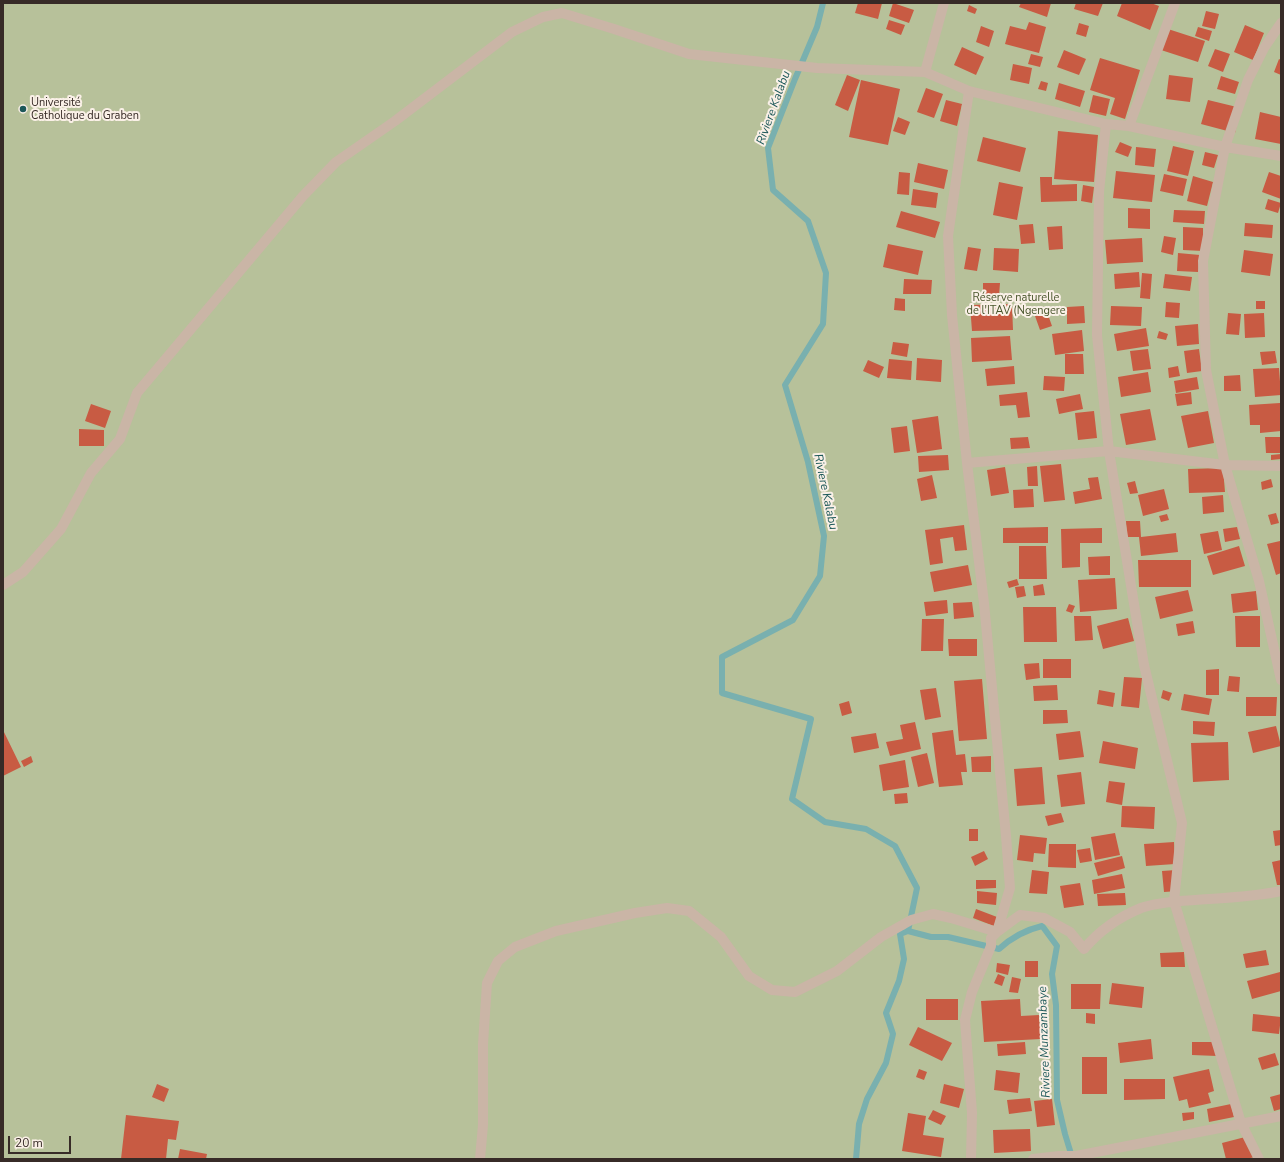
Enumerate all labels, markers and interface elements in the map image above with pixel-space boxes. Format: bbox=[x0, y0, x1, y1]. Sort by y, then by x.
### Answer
water label: Riviere Kalabu bbox=[754, 69, 794, 147]
place label: Université Catholique du Graben bbox=[31, 96, 139, 122]
marker: Université Catholique du Graben bbox=[18, 104, 28, 114]
park label: Réserve naturelle de l'ITAV (Ngengere bbox=[967, 291, 1065, 317]
water label: Riviere Kalabu bbox=[810, 453, 840, 531]
water label: Riviere Munzambaye bbox=[1036, 986, 1054, 1098]
scale bar bbox=[10, 1128, 73, 1154]
text: 20 m bbox=[15, 1135, 43, 1151]

